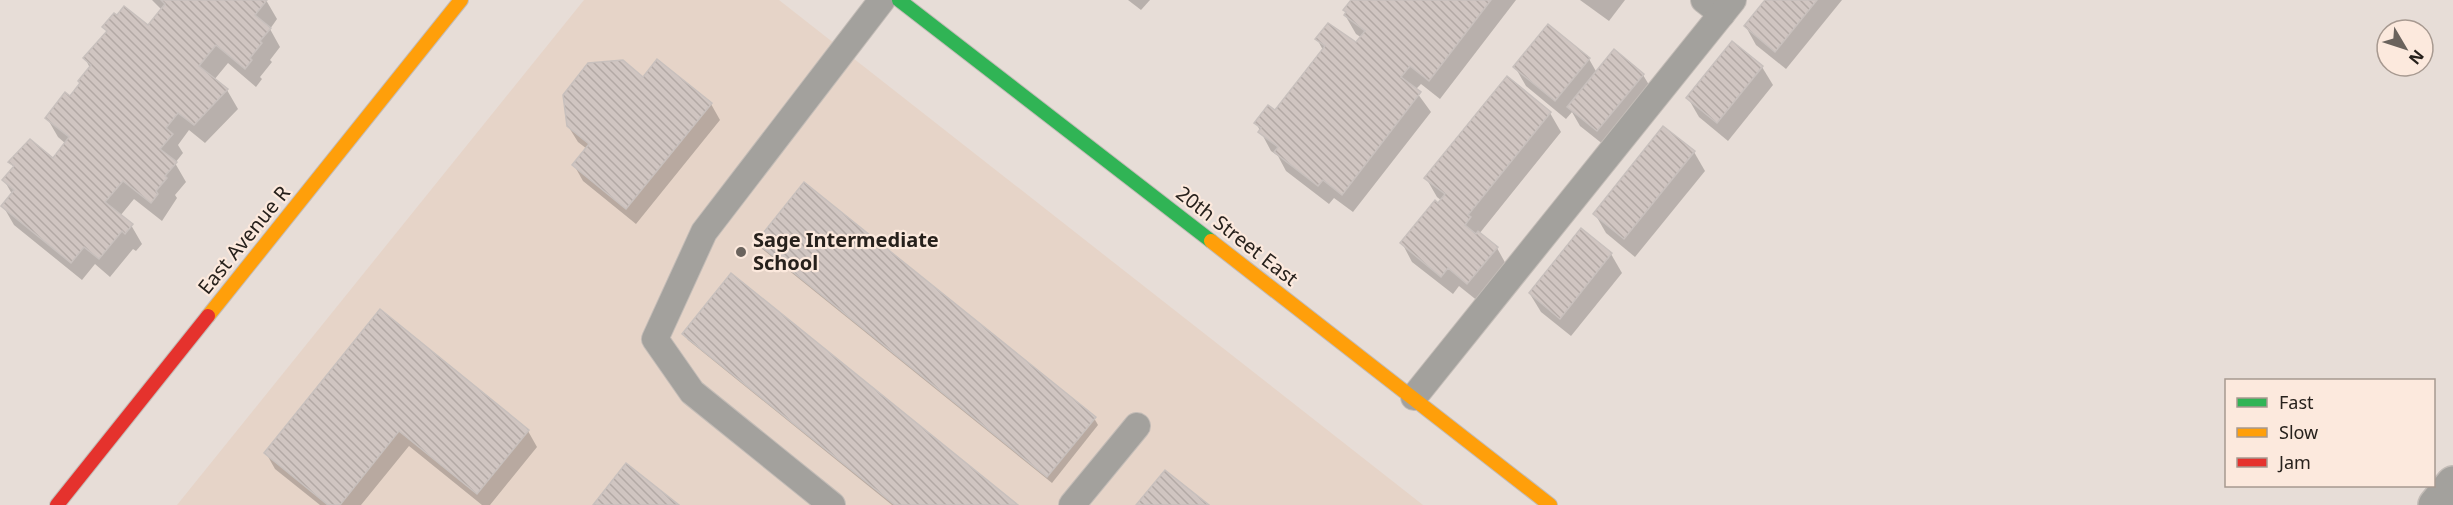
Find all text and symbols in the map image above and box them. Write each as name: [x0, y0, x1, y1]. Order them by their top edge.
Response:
north arrow: [2375, 18, 2435, 78]
text: N: [2404, 45, 2429, 69]
street label: East Avenue R: [192, 179, 296, 300]
street label: 20th Street East: [1171, 179, 1304, 292]
place label: Sage Intermediate School: [753, 226, 939, 276]
marker: Sage Intermediate School: [734, 245, 748, 259]
legend: [2225, 379, 2435, 487]
text: Fast: [2279, 390, 2314, 414]
text: Slow: [2279, 420, 2318, 444]
text: Jam: [2277, 450, 2311, 474]

